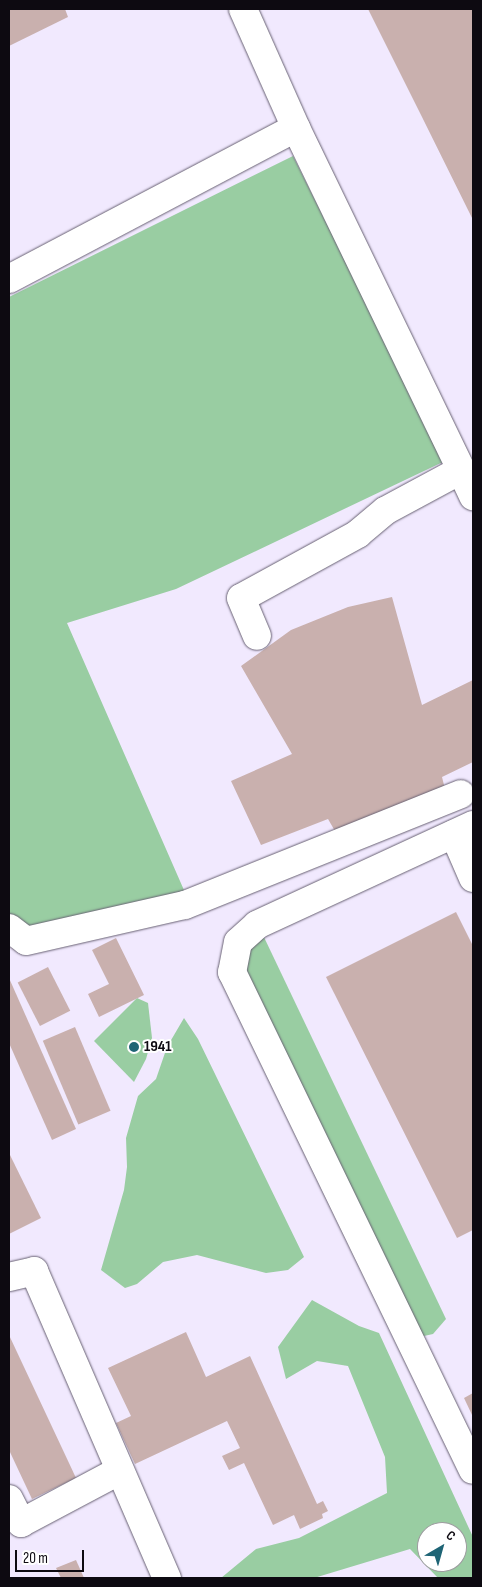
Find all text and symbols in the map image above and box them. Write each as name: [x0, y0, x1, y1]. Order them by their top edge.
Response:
place label: 1941: [144, 1037, 172, 1057]
marker: 1941: [128, 1041, 140, 1053]
north arrow: [417, 1522, 467, 1572]
text: С: [443, 1527, 459, 1544]
scale bar: [18, 1540, 86, 1572]
text: 20 m: [23, 1549, 48, 1568]

